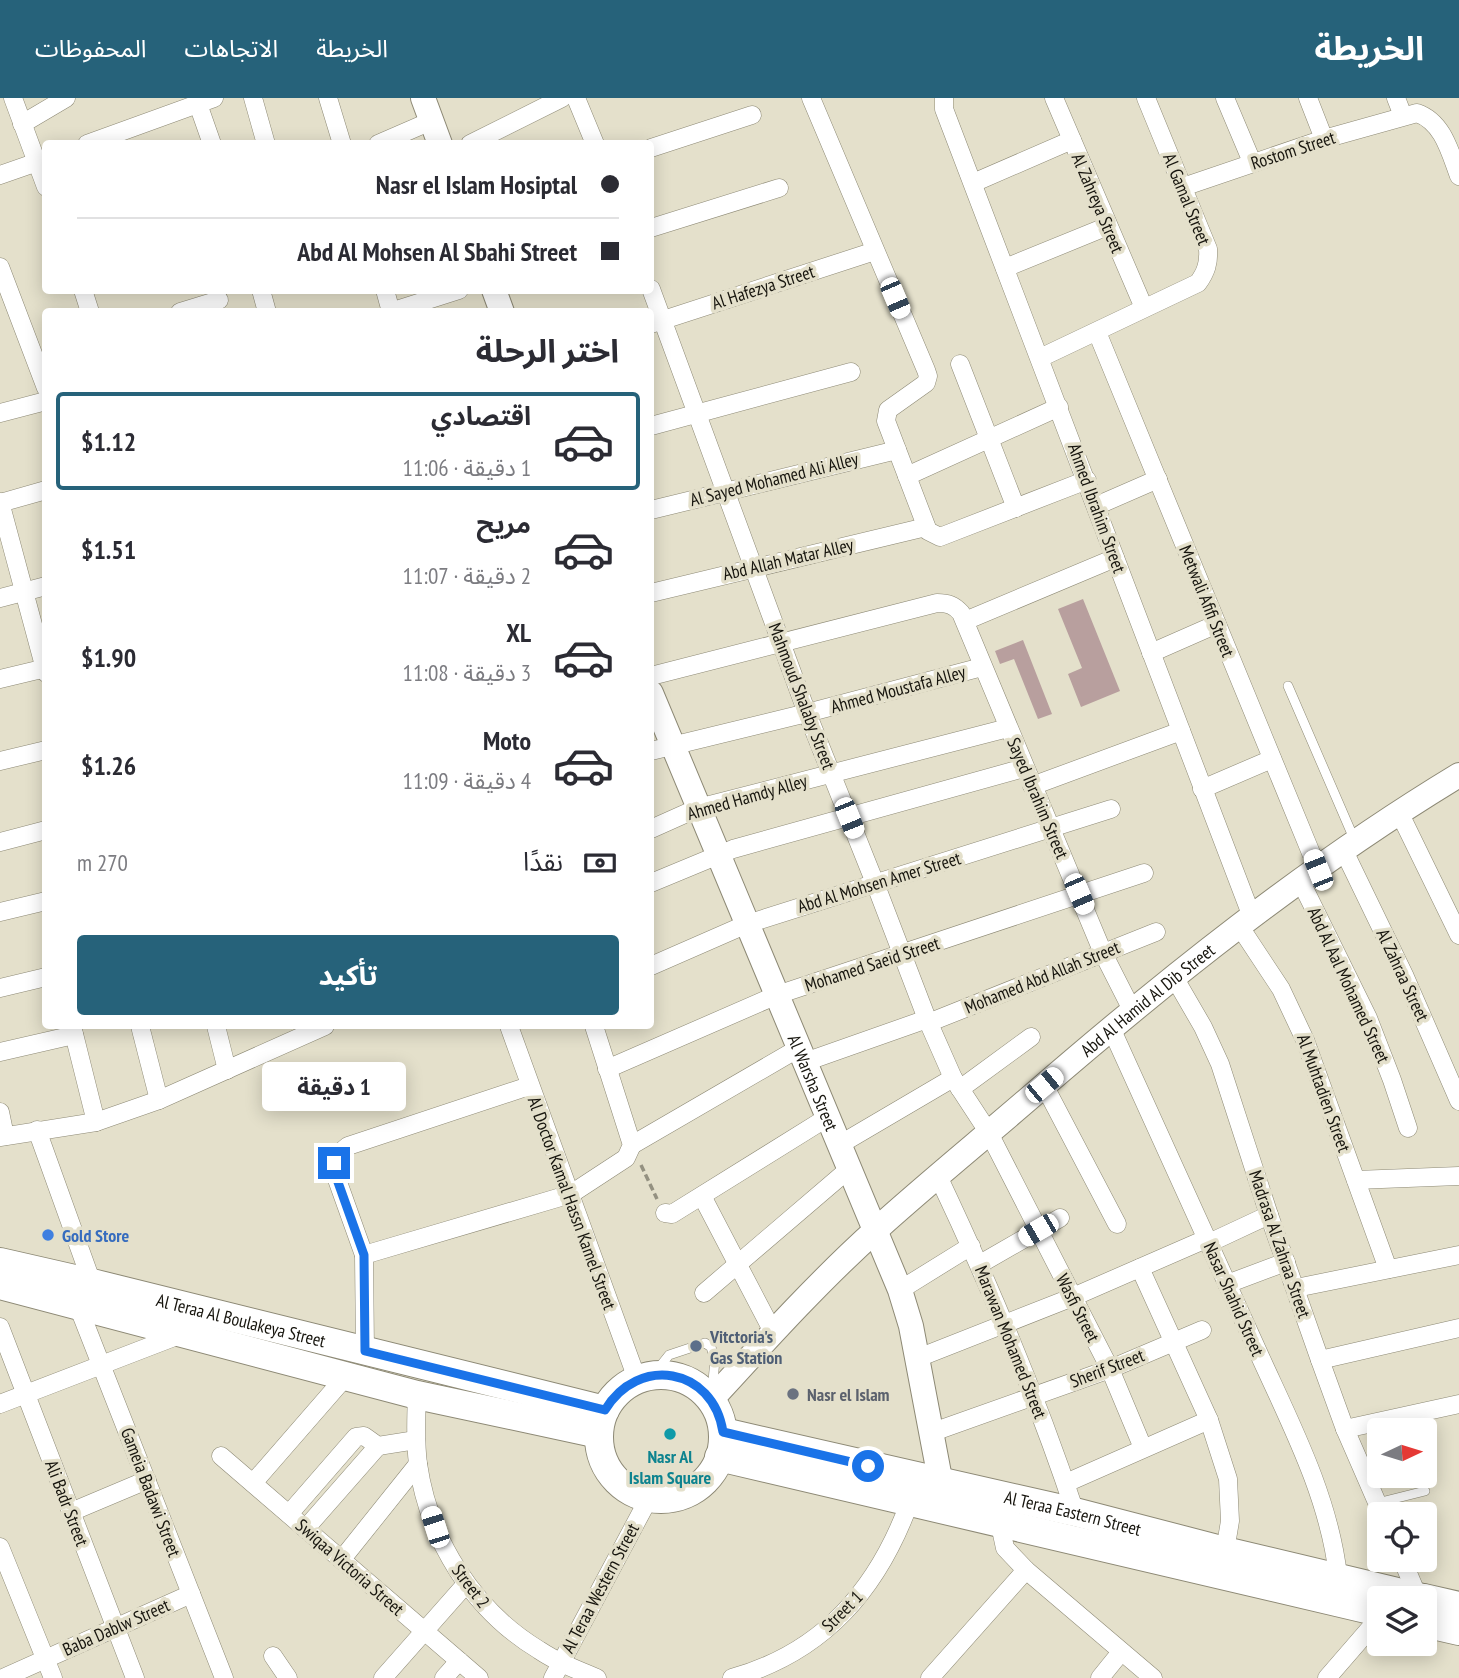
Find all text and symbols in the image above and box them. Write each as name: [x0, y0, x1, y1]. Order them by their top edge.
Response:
text: الخريطة: [1314, 26, 1424, 69]
text: المحفوظات: [35, 33, 146, 64]
text: الاتجاهات: [184, 33, 278, 64]
text: الخريطة: [316, 33, 388, 64]
street label: Rostom Street: [1248, 126, 1338, 174]
street label: Al Zahreya Street: [1067, 150, 1129, 256]
street label: Al Gamal Street: [1158, 150, 1216, 248]
text: Nasr el Islam Hosiptal: [376, 168, 577, 201]
text: Abd Al Mohsen Al Sbahi Street: [297, 235, 577, 268]
street label: Al Hafezya Street: [709, 260, 817, 314]
car: [878, 275, 913, 321]
text: اختر الرحلة: [476, 329, 619, 371]
text: اقتصادي: [431, 399, 531, 432]
icon: car: [552, 410, 615, 473]
text: $1.12: [81, 425, 136, 458]
street label: Ahmed Ibrahim Street: [1063, 440, 1131, 576]
street label: Al Sayed Mohamed Ali Alley: [687, 447, 861, 511]
text: 1 دقيقة · 11:06: [403, 453, 531, 482]
text: مريح: [476, 507, 531, 540]
icon: car: [552, 518, 615, 581]
text: $1.51: [81, 533, 136, 566]
street label: Abd Allah Matar Alley: [721, 533, 856, 585]
street label: Metwali Afifi Street: [1174, 542, 1240, 660]
text: 2 دقيقة · 11:07: [403, 561, 531, 590]
text: XL: [506, 616, 531, 649]
street label: Mahmoud Shalaby Street: [764, 620, 840, 772]
icon: car: [552, 626, 615, 689]
text: $1.90: [81, 641, 136, 674]
text: 3 دقيقة · 11:08: [403, 658, 531, 687]
street label: Ahmed Moustafa Alley: [828, 660, 968, 718]
text: Moto: [483, 724, 531, 757]
icon: car: [552, 734, 615, 797]
street label: Sayed Ibrahim Street: [1002, 734, 1074, 862]
text: $1.26: [81, 749, 136, 782]
text: 4 دقيقة · 11:09: [403, 766, 531, 795]
street label: Ahmed Hamdy Alley: [684, 769, 810, 825]
car: [832, 795, 867, 841]
icon: cash: [581, 844, 619, 882]
text: نقدًا: [523, 845, 563, 878]
street label: Abd Al Mohsen Amer Street: [795, 846, 963, 918]
car: [1301, 847, 1336, 893]
text: 270 m: [77, 848, 128, 877]
car: [1062, 871, 1097, 917]
street label: Abd Al Aal Mohamed Street: [1303, 903, 1395, 1067]
street label: Al Zahraa Street: [1372, 925, 1434, 1025]
street label: Mohamed Saeid Street: [802, 931, 942, 997]
button: تأكيد: [77, 935, 619, 1015]
street label: Mohamed Abd Allah Street: [961, 935, 1123, 1019]
street label: Abd Al Hamid Al Dib Street: [1075, 938, 1219, 1061]
street label: Al Warsha Street: [783, 1031, 844, 1134]
street label: Al Muhtadien Street: [1292, 1031, 1356, 1155]
callout: 1 دقيقة: [262, 1062, 406, 1110]
car: [1022, 1063, 1067, 1107]
text: 1 دقيقة: [297, 1072, 371, 1101]
street label: Al Doctor Kamal Hassn Kamel Street: [523, 1093, 621, 1313]
route end: [318, 1147, 350, 1179]
street label: Madrasa Al Zahraa Street: [1244, 1167, 1316, 1321]
car: [1015, 1210, 1062, 1250]
place label: Gold Store: [62, 1224, 130, 1247]
marker: Gold Store: [40, 1227, 56, 1243]
street label: Nasar Shahid Street: [1199, 1238, 1269, 1360]
street label: Marawan Mohamed Street: [970, 1262, 1052, 1422]
street label: Wasfi Street: [1051, 1270, 1105, 1346]
street label: Al Teraa Al Boulakeya Street: [154, 1288, 328, 1352]
place label: Vitctoria's Gas Station: [709, 1325, 782, 1369]
marker: Vitctoria's Gas Station: [688, 1338, 704, 1354]
street label: Sherif Street: [1067, 1343, 1147, 1393]
place label: Nasr el Islam: [807, 1383, 890, 1406]
marker: Nasr el Islam: [785, 1386, 801, 1402]
north arrow: [1367, 1418, 1437, 1488]
map controls: [1367, 1418, 1437, 1656]
street label: Gameia Badawi Street: [116, 1424, 186, 1560]
marker: Nasr Al Islam Square: [662, 1426, 678, 1442]
place label: Nasr Al Islam Square: [629, 1445, 711, 1489]
route start: [852, 1450, 884, 1482]
street label: Ali Badr Street: [40, 1457, 94, 1549]
street label: Al Teraa Eastern Street: [1002, 1485, 1144, 1540]
button: locate: [1367, 1502, 1437, 1572]
car: [419, 1504, 452, 1550]
street label: Swiqaa Victoria Street: [291, 1514, 409, 1620]
street label: Al Teraa Western Street: [556, 1519, 644, 1657]
street label: Street 2: [447, 1559, 495, 1613]
street label: Street 1: [816, 1585, 868, 1637]
button: layers: [1367, 1586, 1437, 1656]
street label: Baba Dablw Street: [59, 1593, 173, 1661]

